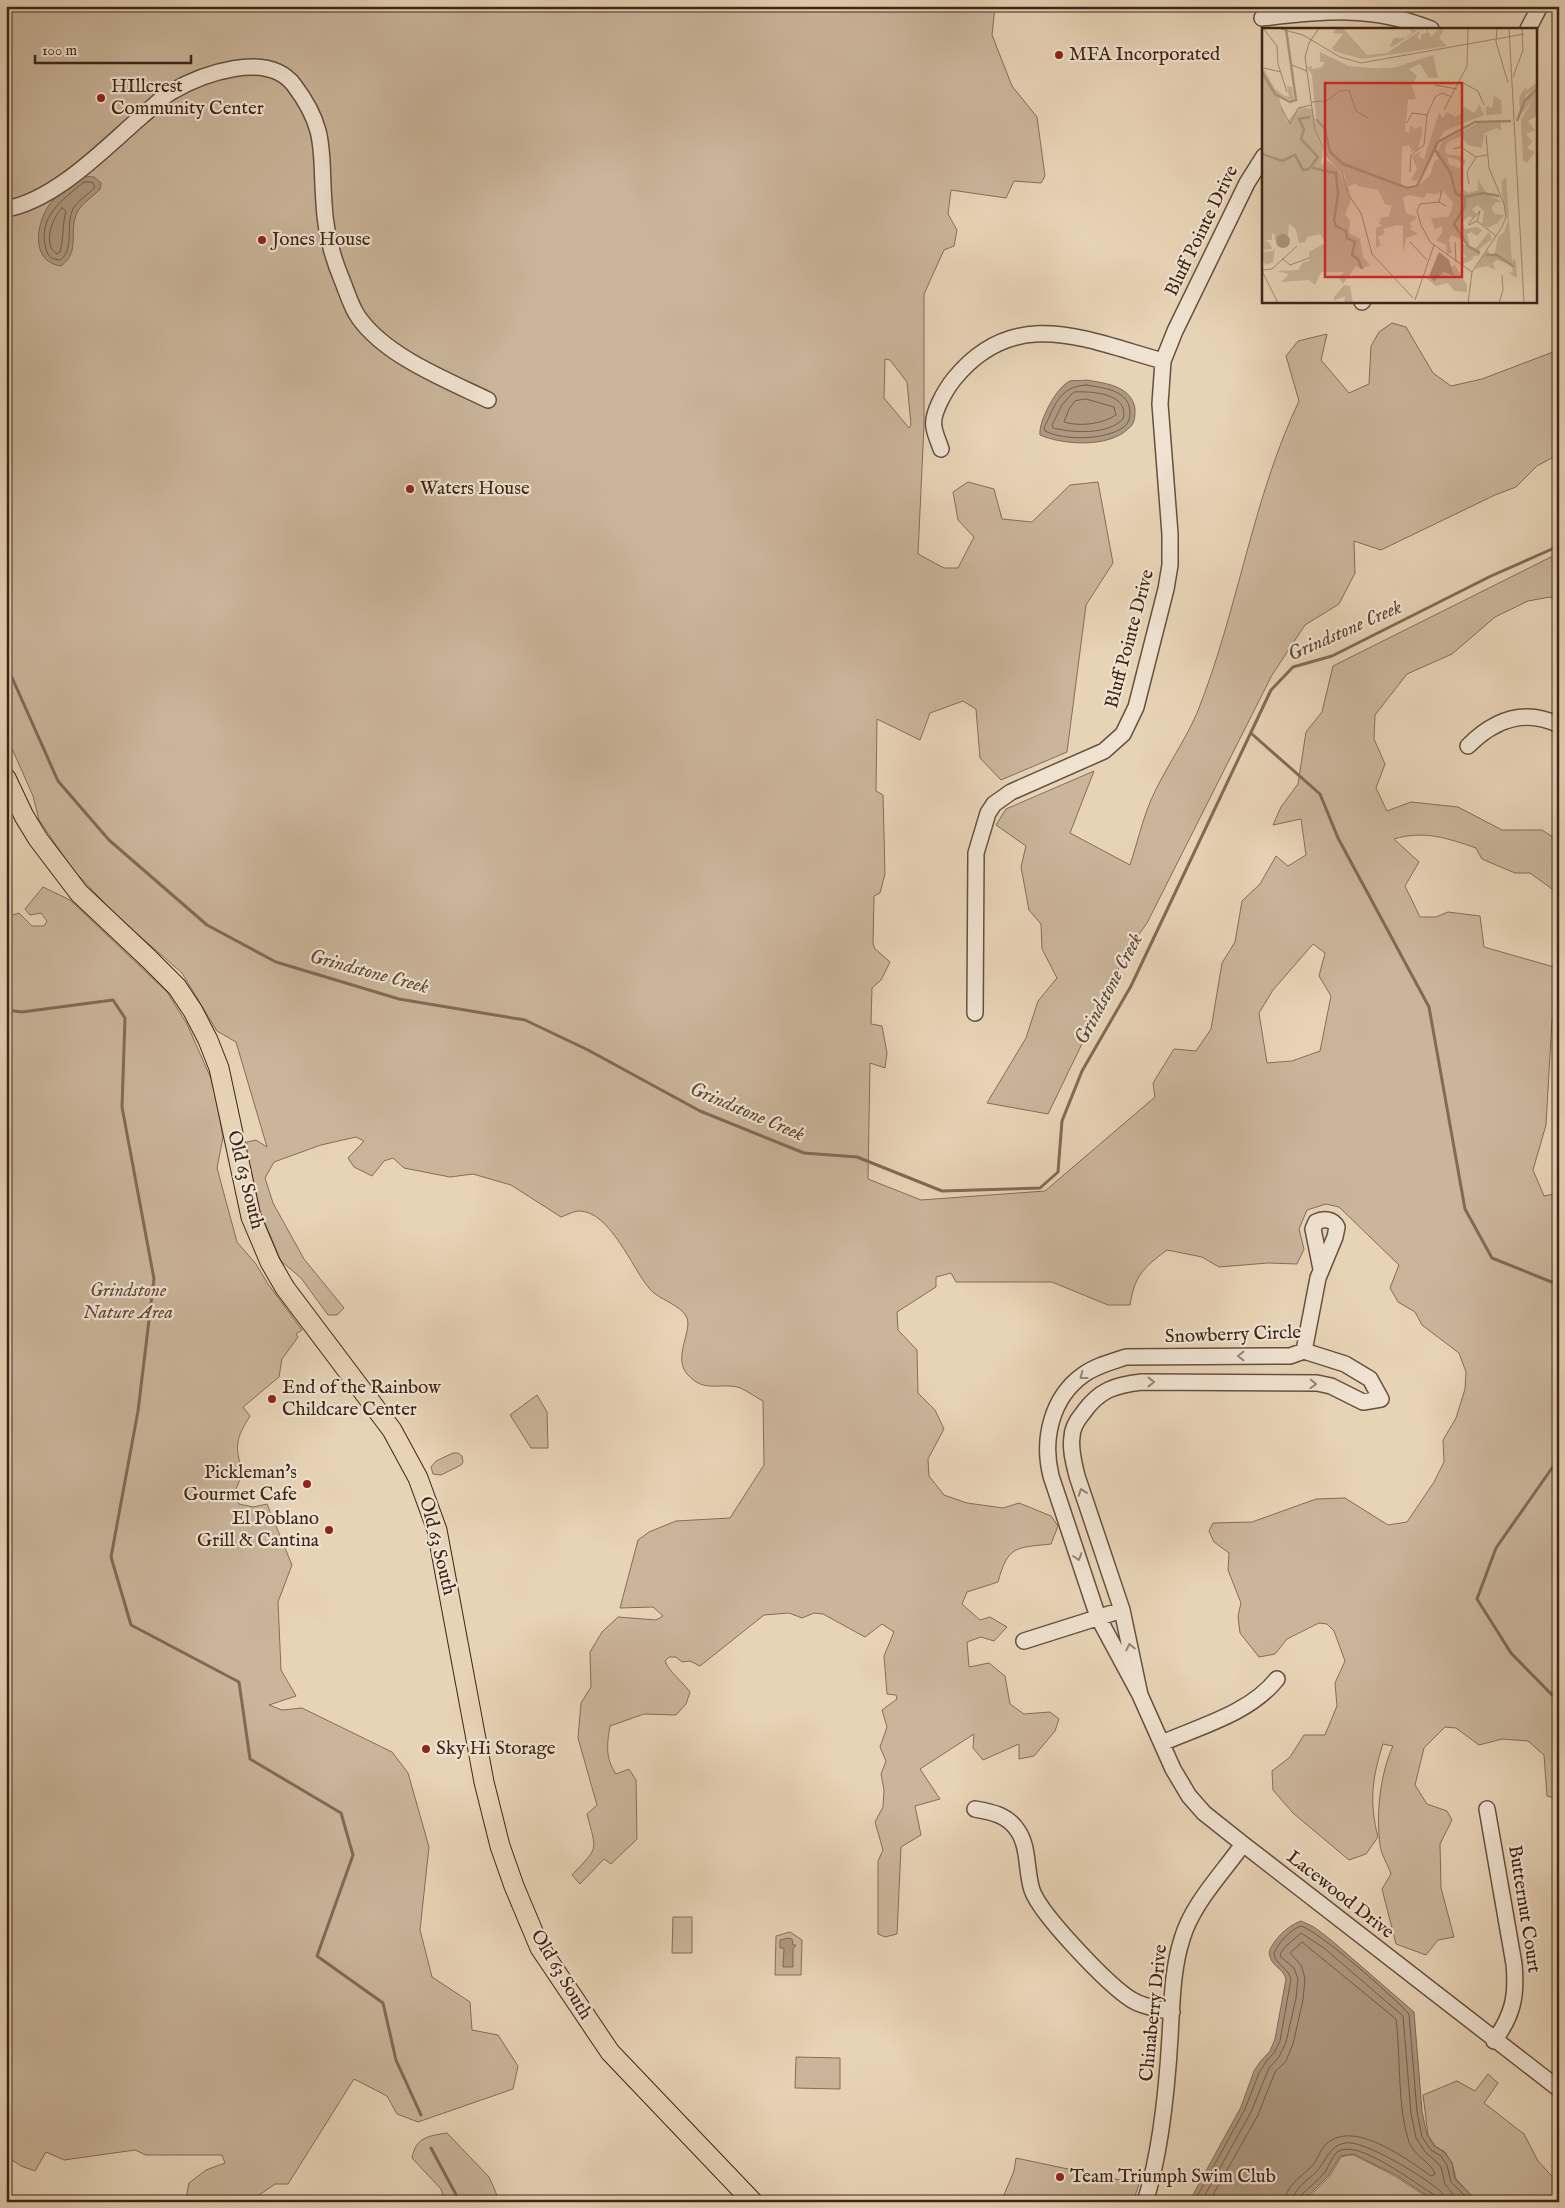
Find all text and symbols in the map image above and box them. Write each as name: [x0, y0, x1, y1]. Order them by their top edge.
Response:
inset map: [1262, 28, 1538, 302]
scale bar: [35, 32, 191, 64]
text: 100 m: [42, 41, 78, 60]
place label: MFA Incorporated: [1069, 43, 1221, 67]
marker: MFA Incorporated: [1053, 49, 1065, 61]
place label: HIllcrest Community Center: [111, 75, 264, 121]
marker: HIllcrest Community Center: [95, 92, 107, 104]
street label: Bluff Pointe Drive: [1160, 161, 1244, 300]
place label: Jones House: [270, 228, 371, 252]
marker: Jones House: [256, 234, 268, 246]
place label: Waters House: [420, 477, 530, 501]
marker: Waters House: [404, 483, 416, 495]
street label: Bluff Pointe Drive: [1100, 567, 1160, 711]
water label: Grindstone Creek: [1284, 595, 1406, 667]
water label: Grindstone Creek: [1069, 929, 1149, 1049]
water label: Grindstone Creek: [307, 944, 431, 1000]
water label: Grindstone Creek: [686, 1077, 808, 1147]
street label: Old 63 South: [221, 1128, 269, 1232]
park label: Grindstone Nature Area: [83, 1279, 173, 1325]
street label: Snowberry Circle: [1164, 1321, 1302, 1349]
one-way arrow: [1237, 1351, 1244, 1361]
one-way arrow: [1079, 1370, 1089, 1379]
place label: End of the Rainbow Childcare Center: [282, 1376, 441, 1422]
one-way arrow: [1147, 1377, 1155, 1387]
one-way arrow: [1309, 1378, 1317, 1389]
marker: End of the Rainbow Childcare Center: [266, 1393, 278, 1405]
place label: Pickleman's Gourmet Cafe: [184, 1461, 297, 1507]
marker: Pickleman's Gourmet Cafe: [301, 1478, 313, 1490]
one-way arrow: [1078, 1489, 1088, 1497]
street label: Old 63 South: [413, 1494, 461, 1598]
place label: El Poblano Grill & Cantina: [197, 1507, 320, 1553]
marker: El Poblano Grill & Cantina: [323, 1524, 335, 1536]
one-way arrow: [1072, 1553, 1082, 1561]
one-way arrow: [1125, 1643, 1135, 1652]
place label: Sky Hi Storage: [436, 1737, 556, 1761]
marker: Sky Hi Storage: [420, 1743, 432, 1755]
street label: Butternut Court: [1502, 1844, 1546, 1975]
street label: Lacewood Drive: [1281, 1846, 1399, 1945]
street label: Old 63 South: [525, 1926, 597, 2024]
street label: Chinaberry Drive: [1135, 1943, 1173, 2083]
place label: Team Triumph Swim Club: [1070, 2165, 1276, 2189]
marker: Team Triumph Swim Club: [1054, 2171, 1066, 2183]

